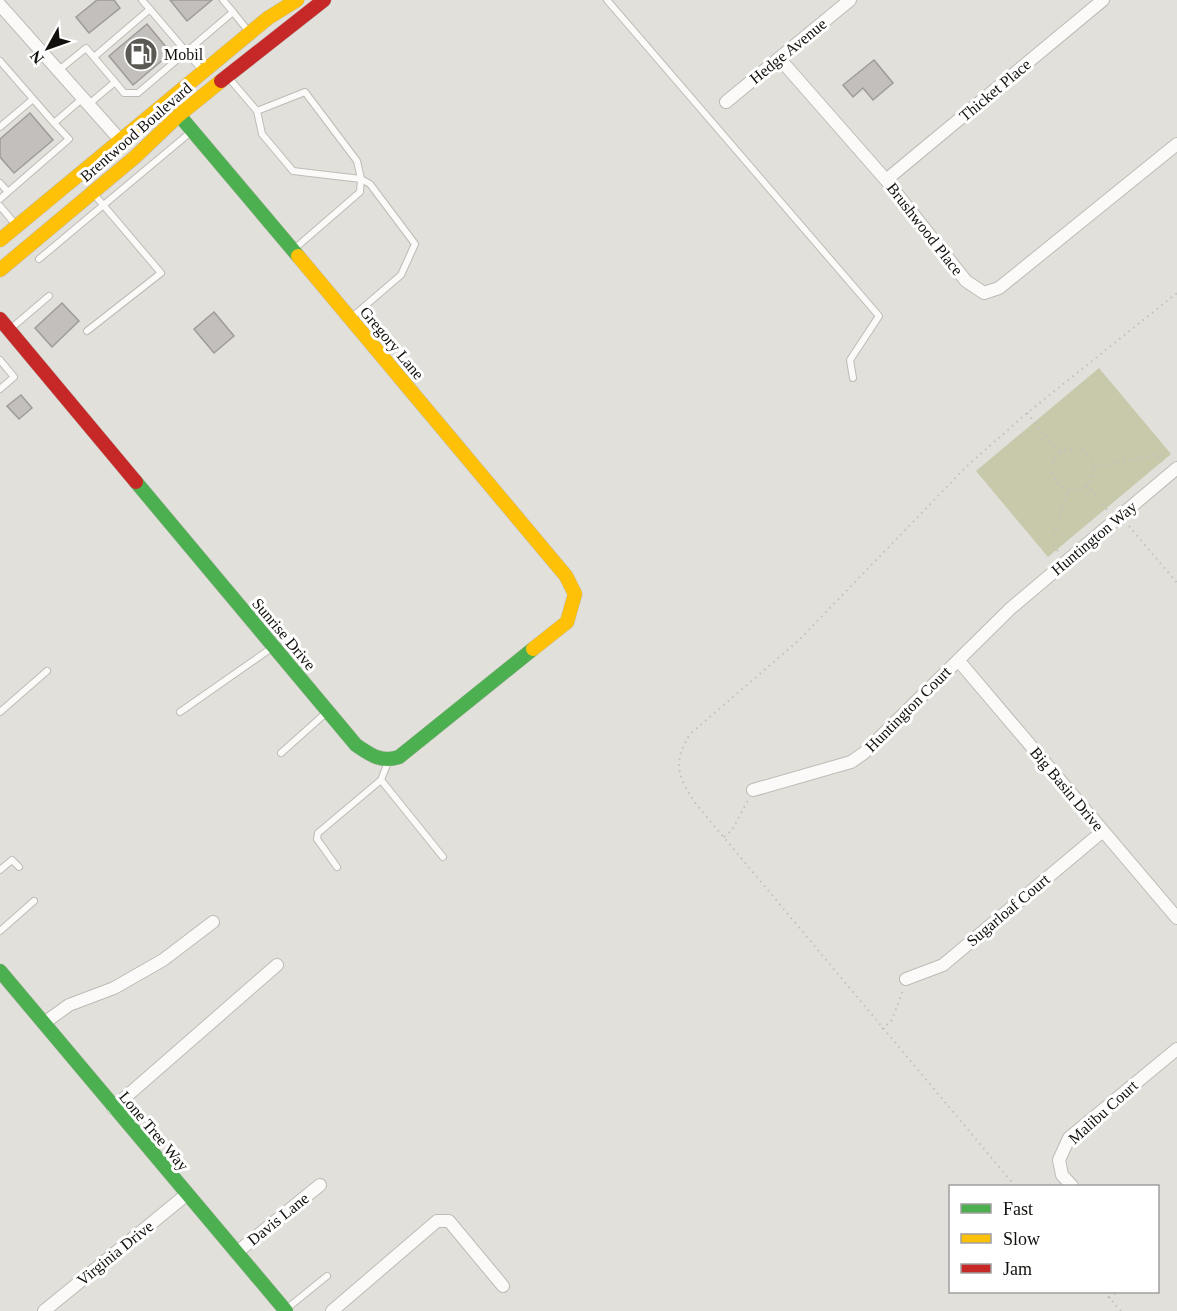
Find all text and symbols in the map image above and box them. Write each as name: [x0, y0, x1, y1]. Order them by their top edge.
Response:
street label: Hedge Avenue: [746, 15, 830, 88]
north arrow: [18, 18, 78, 78]
fuel station icon: Mobil: [123, 36, 159, 72]
place label: Mobil: [164, 46, 204, 63]
text: N: [26, 47, 47, 67]
street label: Thicket Place: [956, 55, 1034, 125]
street label: Brentwood Boulevard: [77, 79, 195, 185]
street label: Brushwood Place: [884, 179, 966, 279]
street label: Gregory Lane: [356, 303, 427, 383]
street label: Huntington Way: [1048, 498, 1141, 579]
street label: Sunrise Drive: [249, 595, 319, 673]
street label: Huntington Court: [862, 663, 955, 756]
street label: Big Basin Drive: [1026, 744, 1107, 835]
street label: Sugarloaf Court: [963, 870, 1054, 950]
street label: Malibu Court: [1065, 1076, 1141, 1147]
street label: Lone Tree Way: [115, 1088, 192, 1175]
legend: [949, 1185, 1159, 1293]
street label: Davis Lane: [244, 1189, 312, 1249]
text: Fast: [1003, 1199, 1033, 1219]
street label: Virginia Drive: [74, 1217, 157, 1289]
text: Slow: [1003, 1229, 1040, 1249]
text: Jam: [1003, 1259, 1032, 1279]

